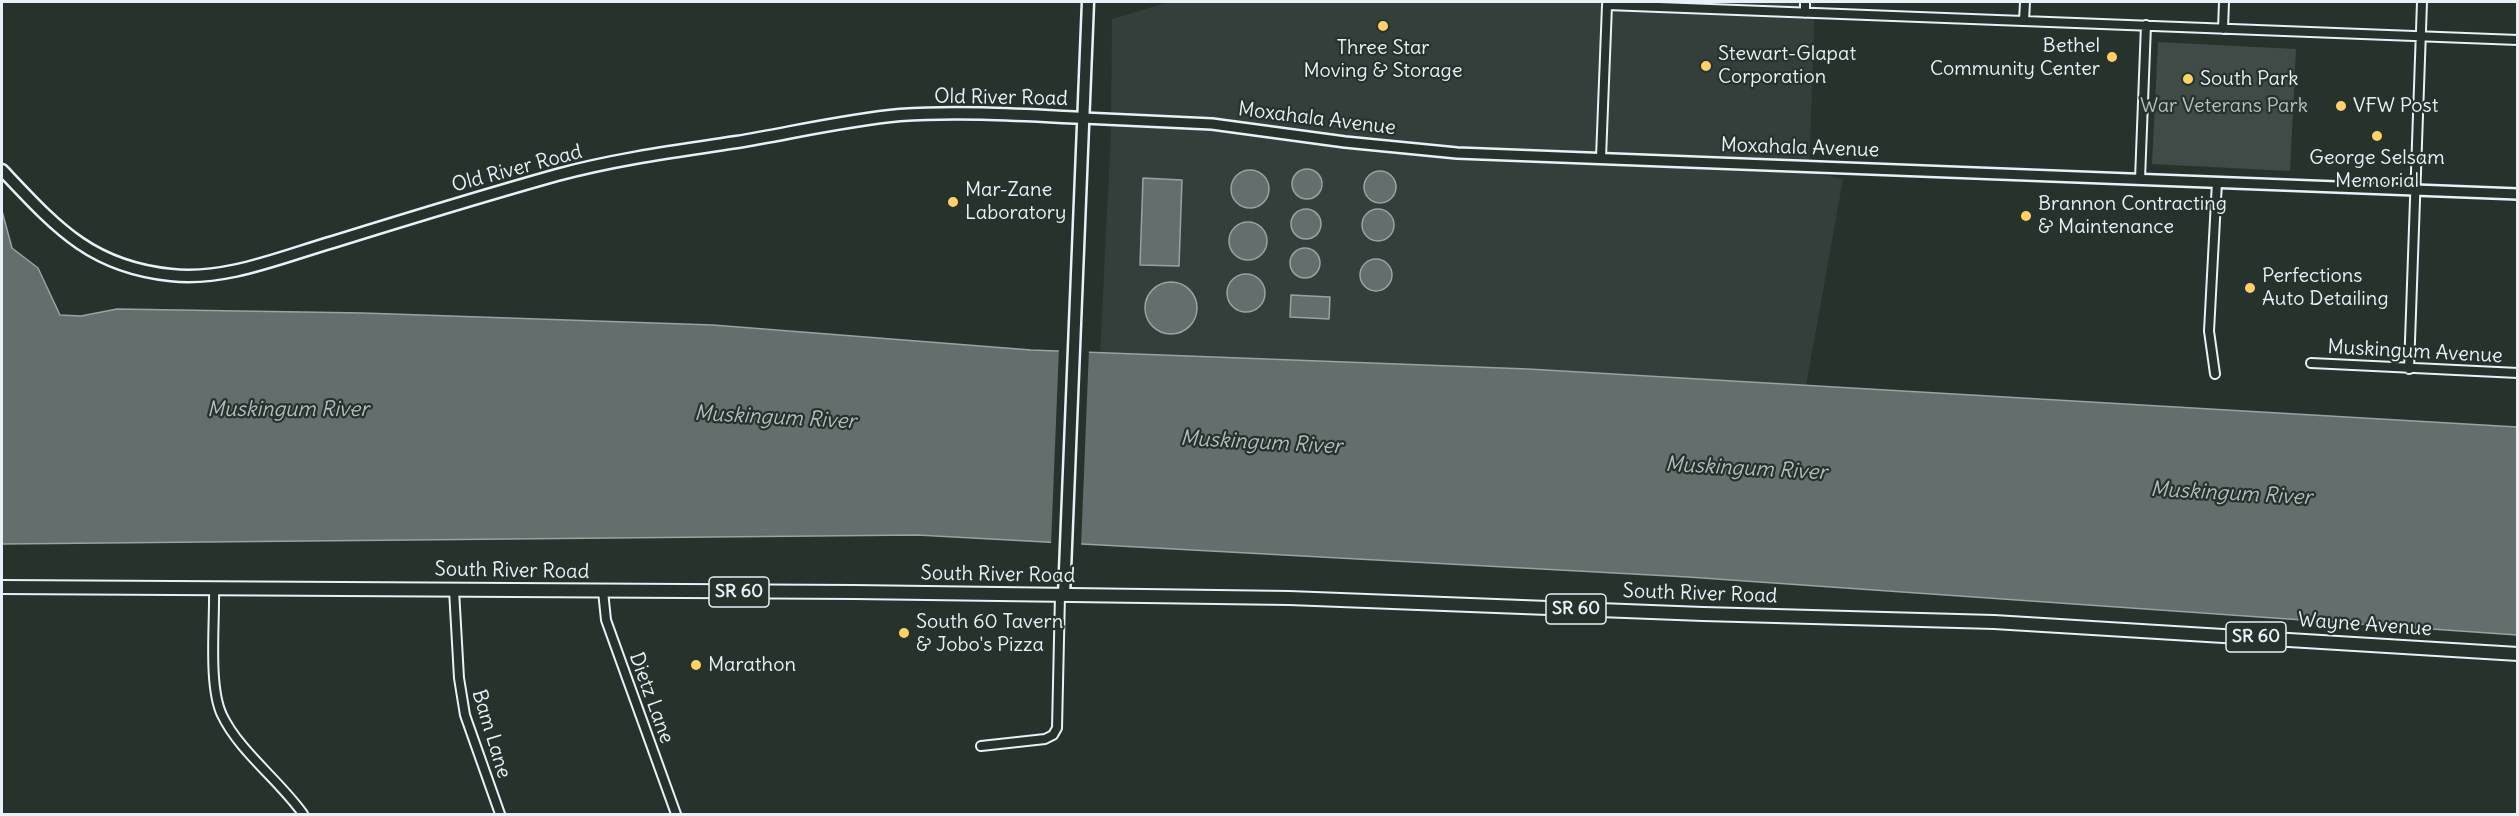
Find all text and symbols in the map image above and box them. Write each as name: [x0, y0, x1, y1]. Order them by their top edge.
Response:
marker: Three Star Moving & Storage: [1376, 19, 1390, 33]
place label: Bethel Community Center: [1930, 34, 2100, 81]
place label: Three Star Moving & Storage: [1303, 36, 1463, 83]
place label: Stewart-Glapat Corporation: [1718, 42, 1856, 89]
marker: Bethel Community Center: [2105, 50, 2119, 64]
marker: Stewart-Glapat Corporation: [1699, 59, 1713, 73]
place label: South Park: [2200, 67, 2298, 91]
marker: South Park: [2181, 72, 2195, 86]
street label: Old River Road: [934, 85, 1068, 111]
park label: War Veterans Park: [2140, 94, 2308, 118]
place label: VFW Post: [2353, 94, 2438, 118]
street label: Moxahala Avenue: [1237, 97, 1397, 141]
marker: VFW Post: [2334, 99, 2348, 113]
marker: George Selsam Memorial: [2370, 129, 2384, 143]
street label: Moxahala Avenue: [1720, 133, 1880, 163]
street label: Old River Road: [449, 140, 585, 198]
place label: George Selsam Memorial: [2309, 146, 2445, 193]
place label: Mar-Zane Laboratory: [965, 178, 1066, 225]
place label: Brannon Contracting & Maintenance: [2038, 192, 2227, 239]
marker: Mar-Zane Laboratory: [946, 195, 960, 209]
marker: Brannon Contracting & Maintenance: [2019, 209, 2033, 223]
place label: Perfections Auto Detailing: [2262, 264, 2389, 311]
marker: Perfections Auto Detailing: [2243, 281, 2257, 295]
street label: Muskingum Avenue: [2327, 335, 2503, 369]
water label: Muskingum River: [207, 397, 369, 423]
water label: Muskingum River: [694, 401, 856, 435]
water label: Muskingum River: [1180, 426, 1342, 460]
water label: Muskingum River: [1665, 452, 1827, 486]
water label: Muskingum River: [2150, 477, 2312, 511]
street label: South River Road: [435, 558, 589, 584]
street label: South River Road: [921, 562, 1075, 588]
road number: SR 60: [709, 577, 769, 607]
street label: South River Road: [1622, 579, 1778, 609]
road number: SR 60: [1546, 594, 1606, 624]
street label: Wayne Avenue: [2297, 608, 2433, 642]
place label: South 60 Tavern & Jobo's Pizza: [916, 610, 1063, 657]
road number: SR 60: [2226, 622, 2286, 652]
marker: South 60 Tavern & Jobo's Pizza: [897, 626, 911, 640]
street label: Dietz Lane: [623, 649, 679, 747]
place label: Marathon: [708, 653, 796, 677]
marker: Marathon: [689, 658, 703, 672]
street label: Bam Lane: [466, 687, 516, 781]

